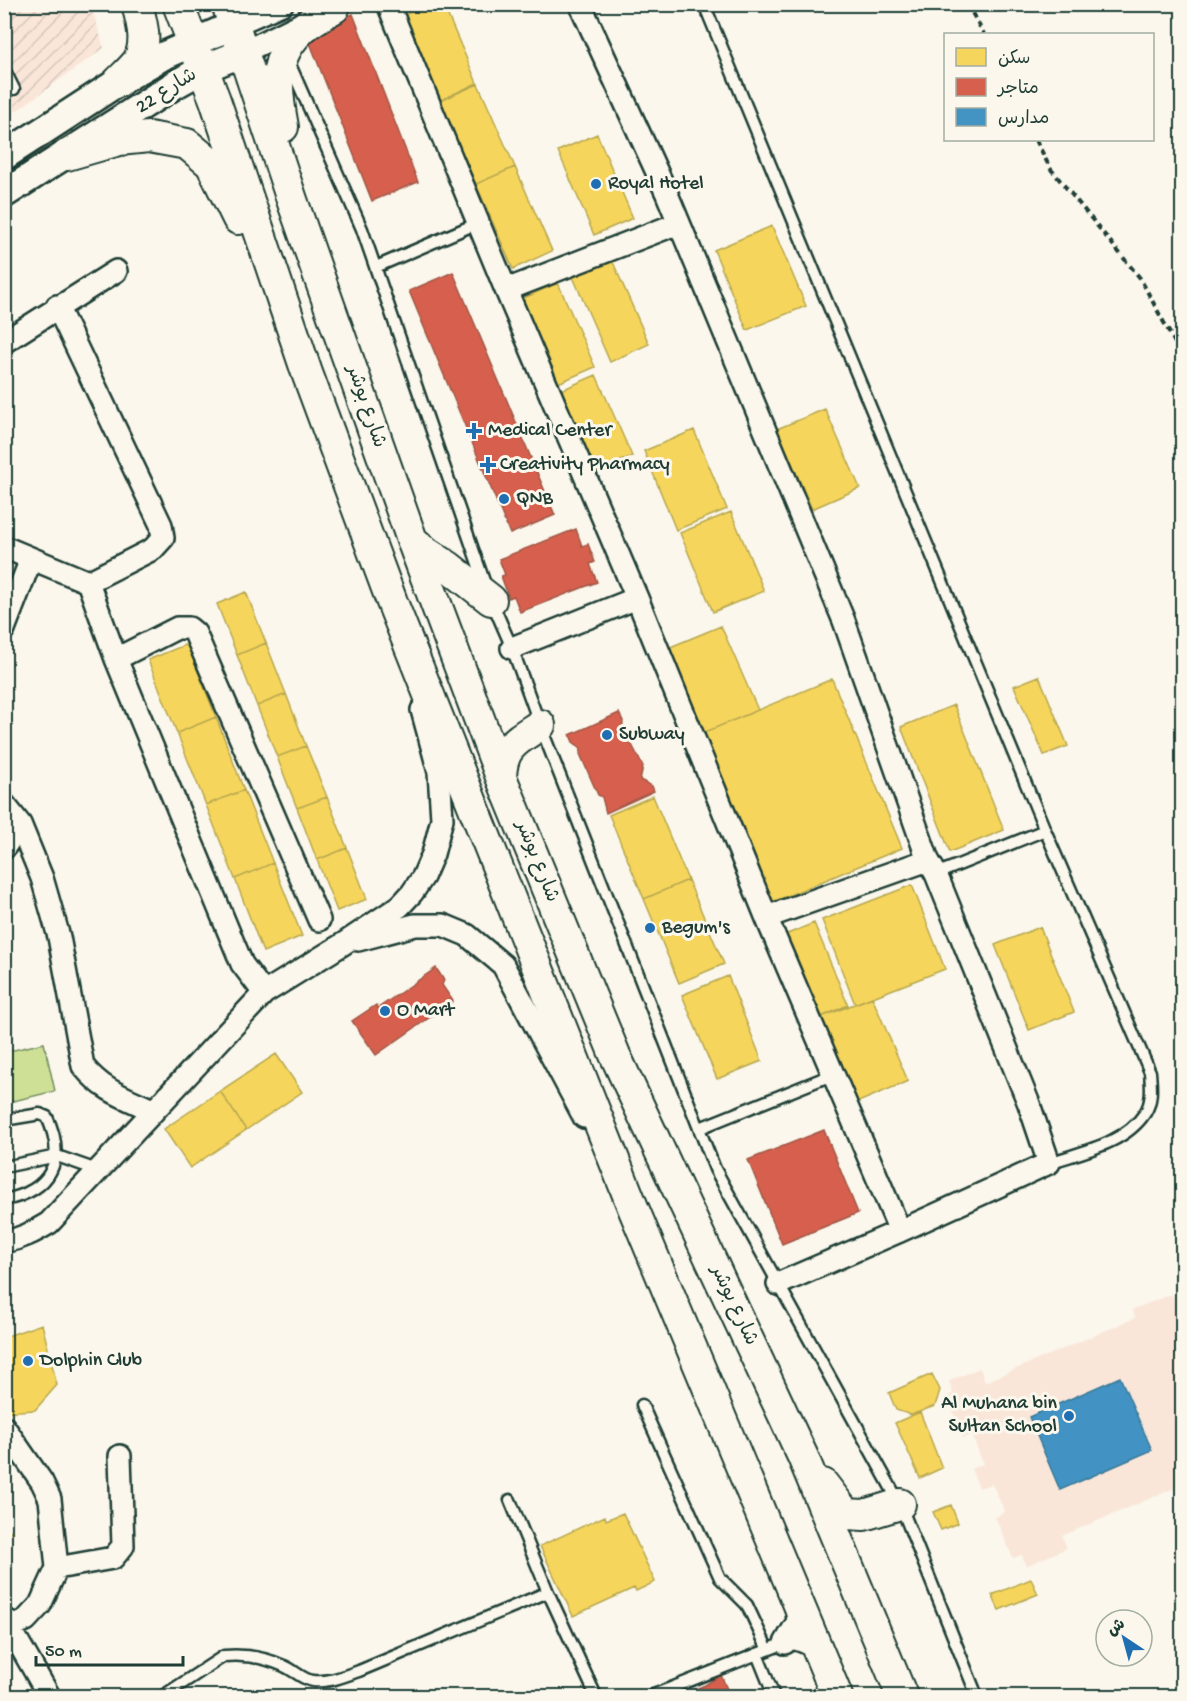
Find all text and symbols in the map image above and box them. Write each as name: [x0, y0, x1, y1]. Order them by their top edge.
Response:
legend: [944, 33, 1154, 141]
text: سكن: [998, 49, 1030, 70]
street label: شارع 22: [132, 63, 202, 120]
text: متاجر: [996, 79, 1039, 100]
text: مدارس: [998, 109, 1049, 130]
place label: Royal Hotel: [608, 173, 704, 196]
marker: Royal Hotel: [589, 177, 603, 191]
street label: شارع بوشر: [340, 360, 391, 451]
place label: Medical Center: [488, 420, 613, 443]
marker: Medical Center: [465, 422, 483, 440]
place label: Creativity Pharmacy: [500, 454, 670, 477]
marker: Creativity Pharmacy: [481, 458, 495, 472]
place label: QNB: [516, 488, 553, 511]
marker: QNB: [497, 492, 511, 506]
place label: Subway: [619, 724, 685, 747]
marker: Subway: [600, 728, 614, 742]
street label: شارع بوشر: [509, 816, 564, 906]
place label: Begum's: [661, 917, 731, 940]
marker: Begum's: [643, 921, 657, 935]
place label: O Mart: [397, 1000, 456, 1023]
marker: O Mart: [378, 1004, 392, 1018]
street label: شارع بوشر: [704, 1260, 762, 1350]
place label: Dolphin Club: [38, 1350, 143, 1373]
marker: Dolphin Club: [21, 1354, 35, 1368]
place label: Al Muhana bin Sultan School: [941, 1393, 1057, 1439]
marker: Al Muhana bin Sultan School: [1062, 1409, 1076, 1423]
north arrow: [1094, 1608, 1154, 1668]
text: ش: [1105, 1616, 1130, 1642]
scale bar: [36, 1629, 183, 1667]
text: 50 m: [45, 1642, 82, 1663]

